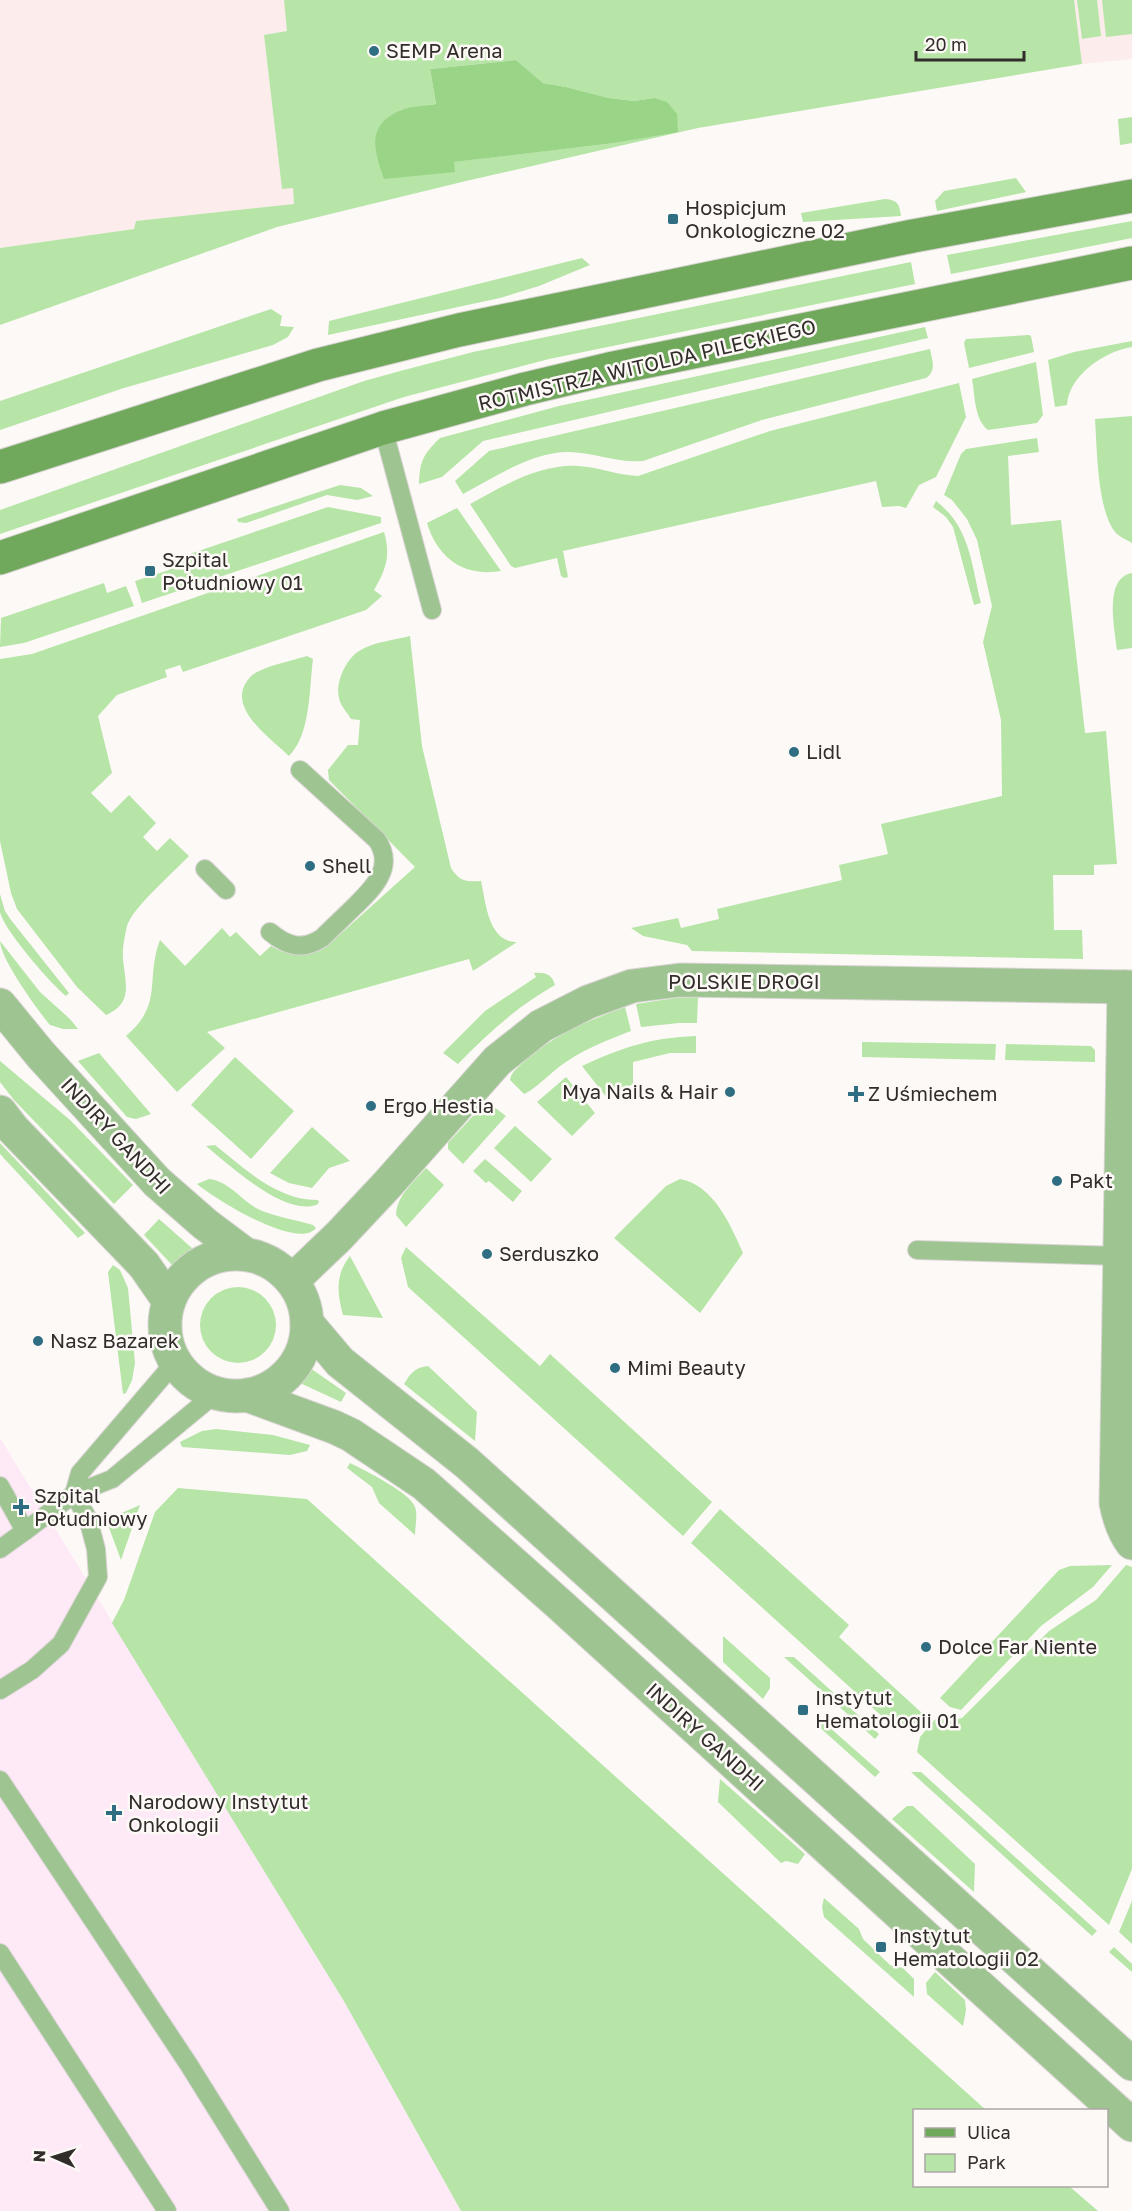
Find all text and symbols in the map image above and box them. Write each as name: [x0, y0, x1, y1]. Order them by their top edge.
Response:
scale bar: [916, 24, 1024, 62]
text: 20 m: [925, 33, 967, 55]
place label: SEMP Arena: [386, 38, 503, 62]
marker: SEMP Arena: [367, 44, 381, 58]
place label: Hospicjum Onkologiczne 02: [685, 195, 845, 242]
marker: Hospicjum Onkologiczne 02: [666, 212, 680, 226]
street label: ROTMISTRZA WITOLDA PILECKIEGO: [475, 313, 818, 415]
place label: Szpital Południowy 01: [162, 547, 303, 594]
marker: Szpital Południowy 01: [143, 564, 157, 578]
place label: Lidl: [806, 739, 841, 763]
marker: Lidl: [787, 745, 801, 759]
place label: Shell: [322, 853, 372, 877]
marker: Shell: [303, 859, 317, 873]
street label: POLSKIE DROGI: [668, 969, 820, 993]
street label: INDIRY GANDHI: [57, 1072, 177, 1198]
place label: Mya Nails & Hair: [562, 1079, 718, 1103]
place label: Z Uśmiechem: [868, 1081, 997, 1105]
marker: Mya Nails & Hair: [723, 1085, 737, 1099]
marker: Z Uśmiechem: [849, 1087, 863, 1101]
place label: Ergo Hestia: [383, 1093, 494, 1117]
marker: Ergo Hestia: [364, 1099, 378, 1113]
place label: Pakt: [1069, 1168, 1113, 1192]
marker: Pakt: [1050, 1174, 1064, 1188]
place label: Serduszko: [499, 1241, 599, 1265]
marker: Serduszko: [480, 1247, 494, 1261]
place label: Nasz Bazarek: [50, 1328, 179, 1352]
marker: Nasz Bazarek: [31, 1334, 45, 1348]
place label: Mimi Beauty: [627, 1355, 746, 1379]
marker: Mimi Beauty: [608, 1361, 622, 1375]
place label: Szpital Południowy: [34, 1483, 148, 1530]
marker: Szpital Południowy: [12, 1498, 30, 1516]
place label: Dolce Far Niente: [938, 1634, 1097, 1658]
marker: Dolce Far Niente: [919, 1640, 933, 1654]
street label: INDIRY GANDHI: [642, 1677, 770, 1795]
place label: Instytut Hematologii 01: [815, 1685, 959, 1732]
marker: Instytut Hematologii 01: [796, 1703, 810, 1717]
place label: Narodowy Instytut Onkologii: [128, 1789, 308, 1836]
marker: Narodowy Instytut Onkologii: [105, 1804, 123, 1822]
place label: Instytut Hematologii 02: [893, 1923, 1039, 1970]
marker: Instytut Hematologii 02: [874, 1940, 888, 1954]
legend: [913, 2109, 1108, 2187]
text: Ulica: [967, 2121, 1011, 2143]
north arrow: [24, 2127, 84, 2187]
text: N: [29, 2150, 49, 2163]
text: Park: [967, 2151, 1006, 2173]

